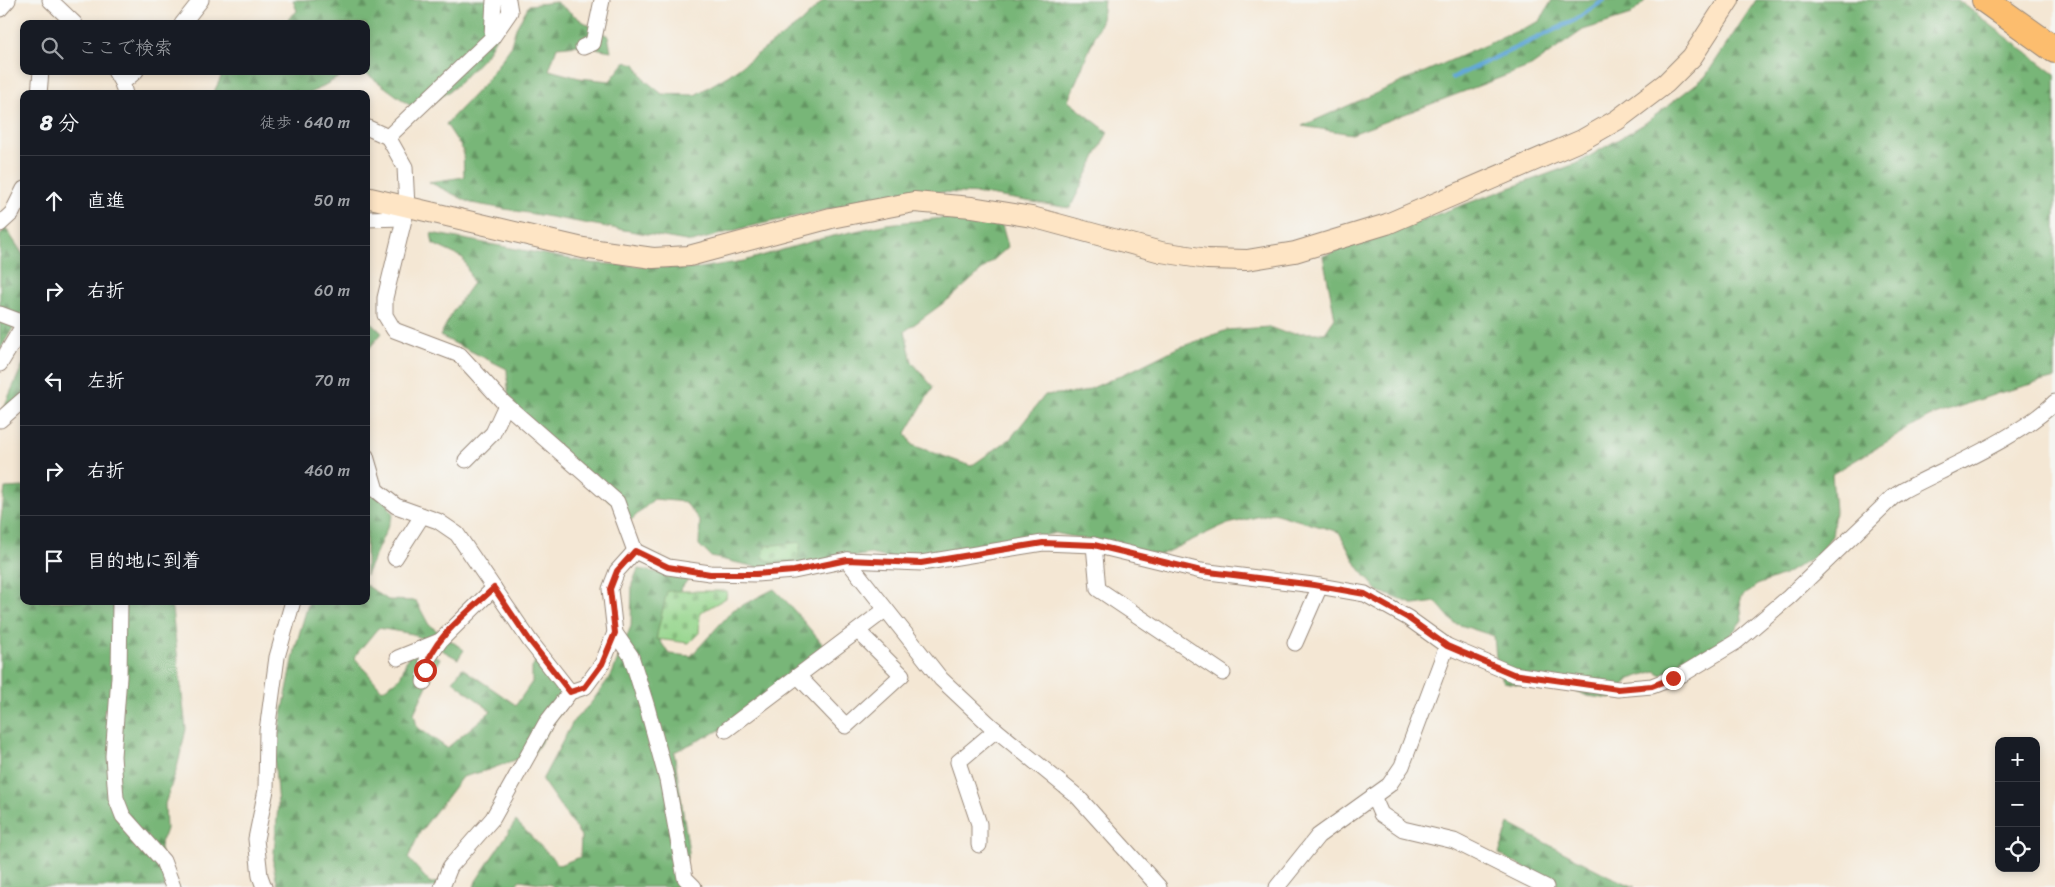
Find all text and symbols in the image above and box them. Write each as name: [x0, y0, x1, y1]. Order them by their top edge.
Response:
search box: [20, 20, 370, 75]
text: ここで検索: [78, 31, 173, 64]
icon: search: [38, 34, 66, 62]
text: 8 分: [40, 104, 79, 142]
text: 徒歩 · 640 m: [260, 108, 350, 137]
text: 直進: [87, 184, 125, 217]
text: 50 m: [314, 186, 350, 215]
icon: ahead: [40, 187, 68, 215]
text: 右折: [87, 274, 125, 307]
text: 60 m: [314, 276, 350, 305]
icon: right: [40, 277, 68, 305]
text: 左折: [87, 364, 125, 397]
text: 70 m: [314, 366, 350, 395]
icon: left: [40, 367, 68, 395]
text: 右折: [87, 454, 125, 487]
text: 460 m: [304, 456, 350, 485]
icon: right: [40, 457, 68, 485]
text: 目的地に到着: [87, 544, 201, 577]
icon: arrive: [40, 547, 68, 575]
route start: [414, 659, 437, 682]
route end: [1662, 667, 1685, 690]
map controls: [1995, 737, 2040, 872]
button: +: [1995, 737, 2040, 782]
button: −: [1995, 782, 2040, 827]
button: locate: [1995, 827, 2040, 872]

